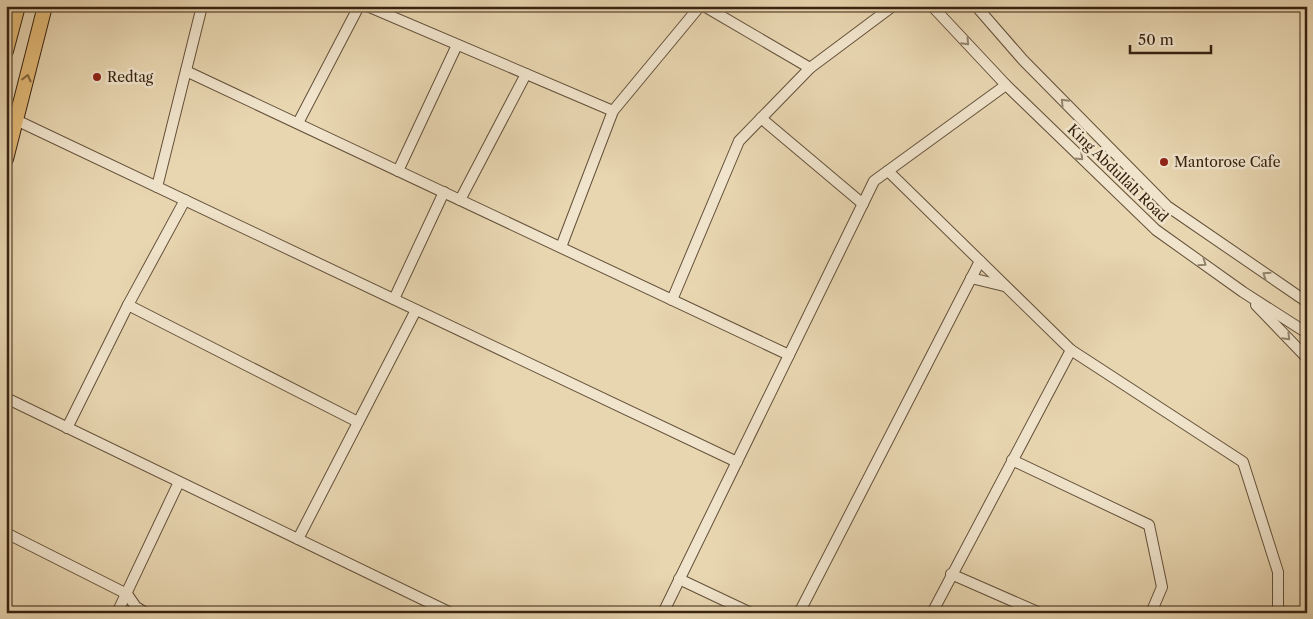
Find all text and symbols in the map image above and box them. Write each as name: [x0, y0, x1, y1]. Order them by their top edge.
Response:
scale bar: [1130, 22, 1212, 54]
text: 50 m: [1138, 30, 1174, 49]
one-way arrow: [960, 36, 969, 45]
place label: Redtag: [107, 68, 154, 86]
marker: Redtag: [91, 71, 103, 83]
one-way arrow: [21, 74, 32, 83]
one-way arrow: [1061, 98, 1070, 107]
street label: King Abdullah Road: [1064, 120, 1173, 226]
one-way arrow: [1075, 151, 1084, 160]
place label: Mantorose Cafe: [1174, 153, 1281, 171]
marker: Mantorose Cafe: [1158, 156, 1170, 168]
one-way arrow: [1197, 257, 1206, 266]
one-way arrow: [1262, 272, 1272, 281]
one-way arrow: [1281, 332, 1290, 341]

